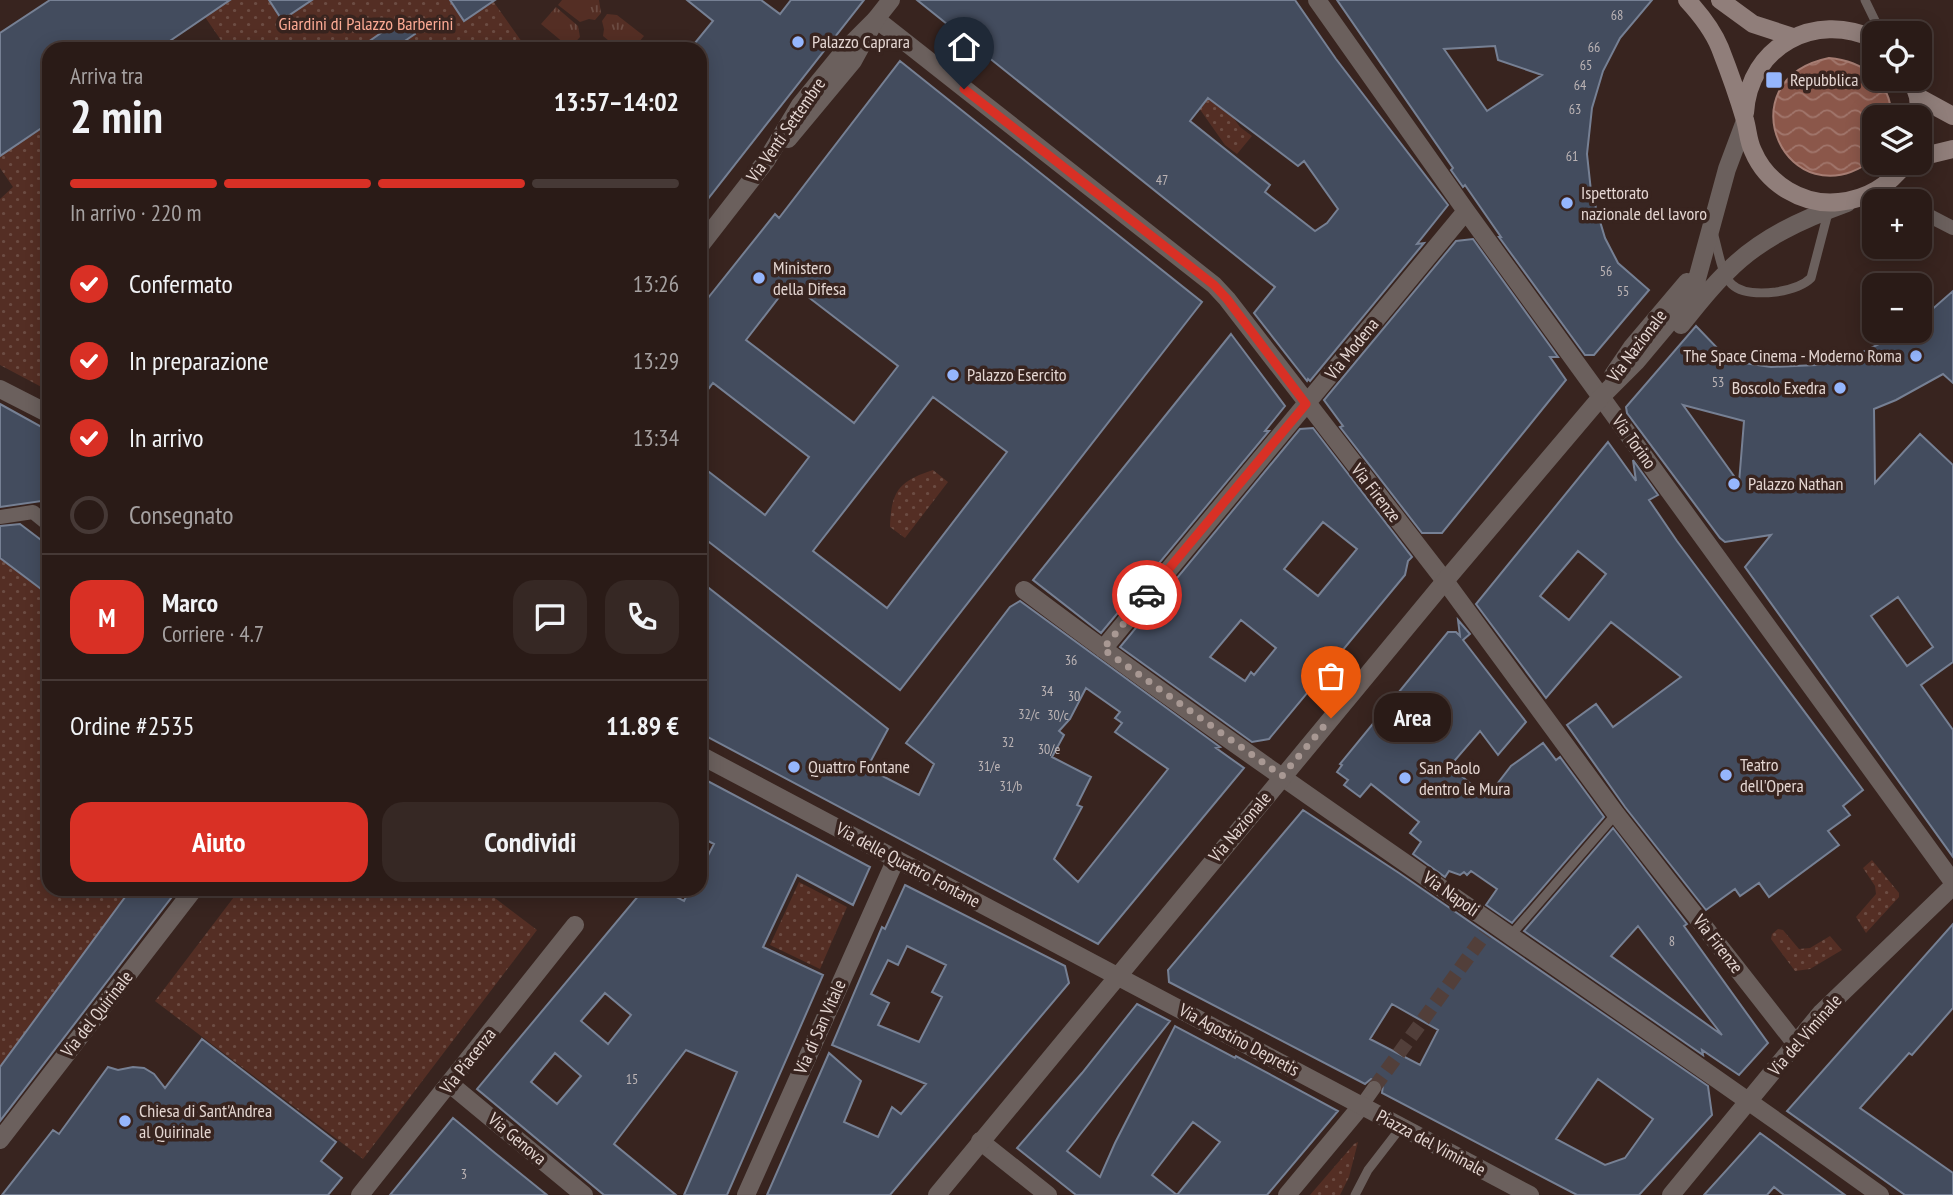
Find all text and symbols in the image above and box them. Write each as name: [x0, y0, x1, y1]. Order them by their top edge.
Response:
house number: 68: [1611, 6, 1623, 24]
park label: Giardini di Palazzo Barberini: [279, 12, 453, 35]
pin: [934, 17, 994, 89]
map controls: [1862, 21, 1932, 343]
button: locate: [1862, 21, 1932, 91]
icon: home: [945, 28, 983, 66]
place label: Palazzo Caprara: [812, 30, 910, 53]
marker: Palazzo Caprara: [790, 34, 806, 50]
house number: 66: [1588, 38, 1600, 56]
house number: 65: [1580, 56, 1592, 74]
text: Arriva tra: [70, 61, 143, 90]
place label: Repubblica: [1790, 68, 1858, 91]
marker: Repubblica: [1764, 70, 1784, 90]
street label: Via Venti Settembre: [740, 73, 830, 187]
house number: 64: [1574, 76, 1587, 94]
text: 13:57–14:02: [554, 85, 679, 118]
text: 2 min: [70, 86, 163, 146]
house number: 63: [1569, 100, 1581, 118]
button: layers: [1862, 105, 1932, 175]
house number: 61: [1566, 147, 1578, 165]
house number: 47: [1156, 171, 1168, 189]
place label: Ispettorato nazionale del lavoro: [1581, 181, 1707, 225]
button: +: [1862, 189, 1932, 259]
marker: Ispettorato nazionale del lavoro: [1559, 195, 1575, 211]
text: In arrivo · 220 m: [70, 198, 202, 227]
place label: Ministero della Difesa: [773, 256, 846, 300]
house number: 56: [1600, 262, 1612, 280]
icon: check: [70, 265, 108, 303]
text: Confermato: [129, 267, 233, 300]
text: 13:26: [633, 269, 679, 298]
marker: Ministero della Difesa: [751, 270, 767, 286]
button: −: [1862, 273, 1932, 343]
house number: 55: [1617, 282, 1629, 300]
street label: Via Nazionale: [1601, 305, 1671, 387]
street label: Via Modena: [1319, 313, 1383, 385]
icon: check: [70, 342, 108, 380]
text: In preparazione: [129, 344, 269, 377]
place label: The Space Cinema - Moderno Roma: [1683, 344, 1902, 367]
text: 13:29: [633, 346, 679, 375]
marker: The Space Cinema - Moderno Roma: [1908, 348, 1924, 364]
place label: Palazzo Esercito: [967, 363, 1067, 386]
marker: Palazzo Esercito: [945, 367, 961, 383]
house number: 53: [1712, 373, 1724, 391]
place label: Boscolo Exedra: [1732, 376, 1826, 399]
marker: Boscolo Exedra: [1832, 380, 1848, 396]
street label: Via Torino: [1607, 409, 1662, 473]
icon: check: [70, 419, 108, 457]
text: In arrivo: [129, 421, 204, 454]
text: 13:34: [633, 423, 679, 452]
street label: Via Firenze: [1346, 458, 1407, 527]
place label: Palazzo Nathan: [1748, 472, 1843, 495]
marker: Palazzo Nathan: [1726, 476, 1742, 492]
text: Consegnato: [129, 498, 233, 531]
courier: [1112, 560, 1182, 630]
icon: car: [1128, 576, 1166, 614]
button: chat: [513, 580, 587, 654]
button: phone: [605, 580, 679, 654]
text: Marco: [162, 586, 218, 619]
text: M: [98, 601, 116, 634]
text: Corriere · 4.7: [162, 619, 264, 648]
pin: [1301, 646, 1361, 718]
house number: 36: [1065, 651, 1077, 669]
icon: bag: [1312, 657, 1350, 695]
house number: 34: [1041, 682, 1054, 700]
house number: 30: [1068, 687, 1080, 705]
callout: Area: [1373, 694, 1450, 742]
text: Area: [1394, 703, 1431, 732]
house number: 32/c: [1018, 705, 1040, 723]
house number: 30/c: [1047, 706, 1069, 724]
text: Ordine #2535: [70, 709, 194, 742]
text: 11.89 €: [606, 709, 679, 742]
house number: 32: [1002, 733, 1014, 751]
house number: 30/e: [1038, 740, 1060, 758]
place label: Teatro dell'Opera: [1740, 753, 1804, 797]
place label: Quattro Fontane: [808, 755, 910, 778]
place label: San Paolo dentro le Mura: [1419, 756, 1510, 800]
house number: 31/e: [978, 757, 1000, 775]
marker: Quattro Fontane: [786, 759, 802, 775]
marker: Teatro dell'Opera: [1718, 767, 1734, 783]
marker: San Paolo dentro le Mura: [1397, 770, 1413, 786]
house number: 31/b: [1000, 777, 1022, 795]
street label: Via Nazionale: [1203, 787, 1276, 867]
button: Aiuto: [70, 802, 368, 882]
button: Condividi: [382, 802, 679, 882]
street label: Via delle Quattro Fontane: [831, 816, 984, 912]
street label: Via Napoli: [1418, 865, 1484, 921]
street label: Via Firenze: [1688, 909, 1749, 978]
house number: 8: [1669, 932, 1675, 950]
street label: Via del Quirinale: [55, 966, 138, 1062]
street label: Via di San Vitale: [788, 976, 851, 1079]
street label: Via del Viminale: [1762, 989, 1846, 1081]
street label: Via Agostino Depretis: [1174, 998, 1303, 1081]
street label: Via Piacenza: [434, 1023, 501, 1099]
house number: 15: [626, 1070, 638, 1088]
place label: Chiesa di Sant'Andrea al Quirinale: [139, 1099, 272, 1143]
street label: Piazza del Viminale: [1373, 1104, 1490, 1181]
street label: Via Genova: [483, 1107, 551, 1170]
marker: Chiesa di Sant'Andrea al Quirinale: [117, 1113, 133, 1129]
house number: 3: [461, 1165, 467, 1183]

